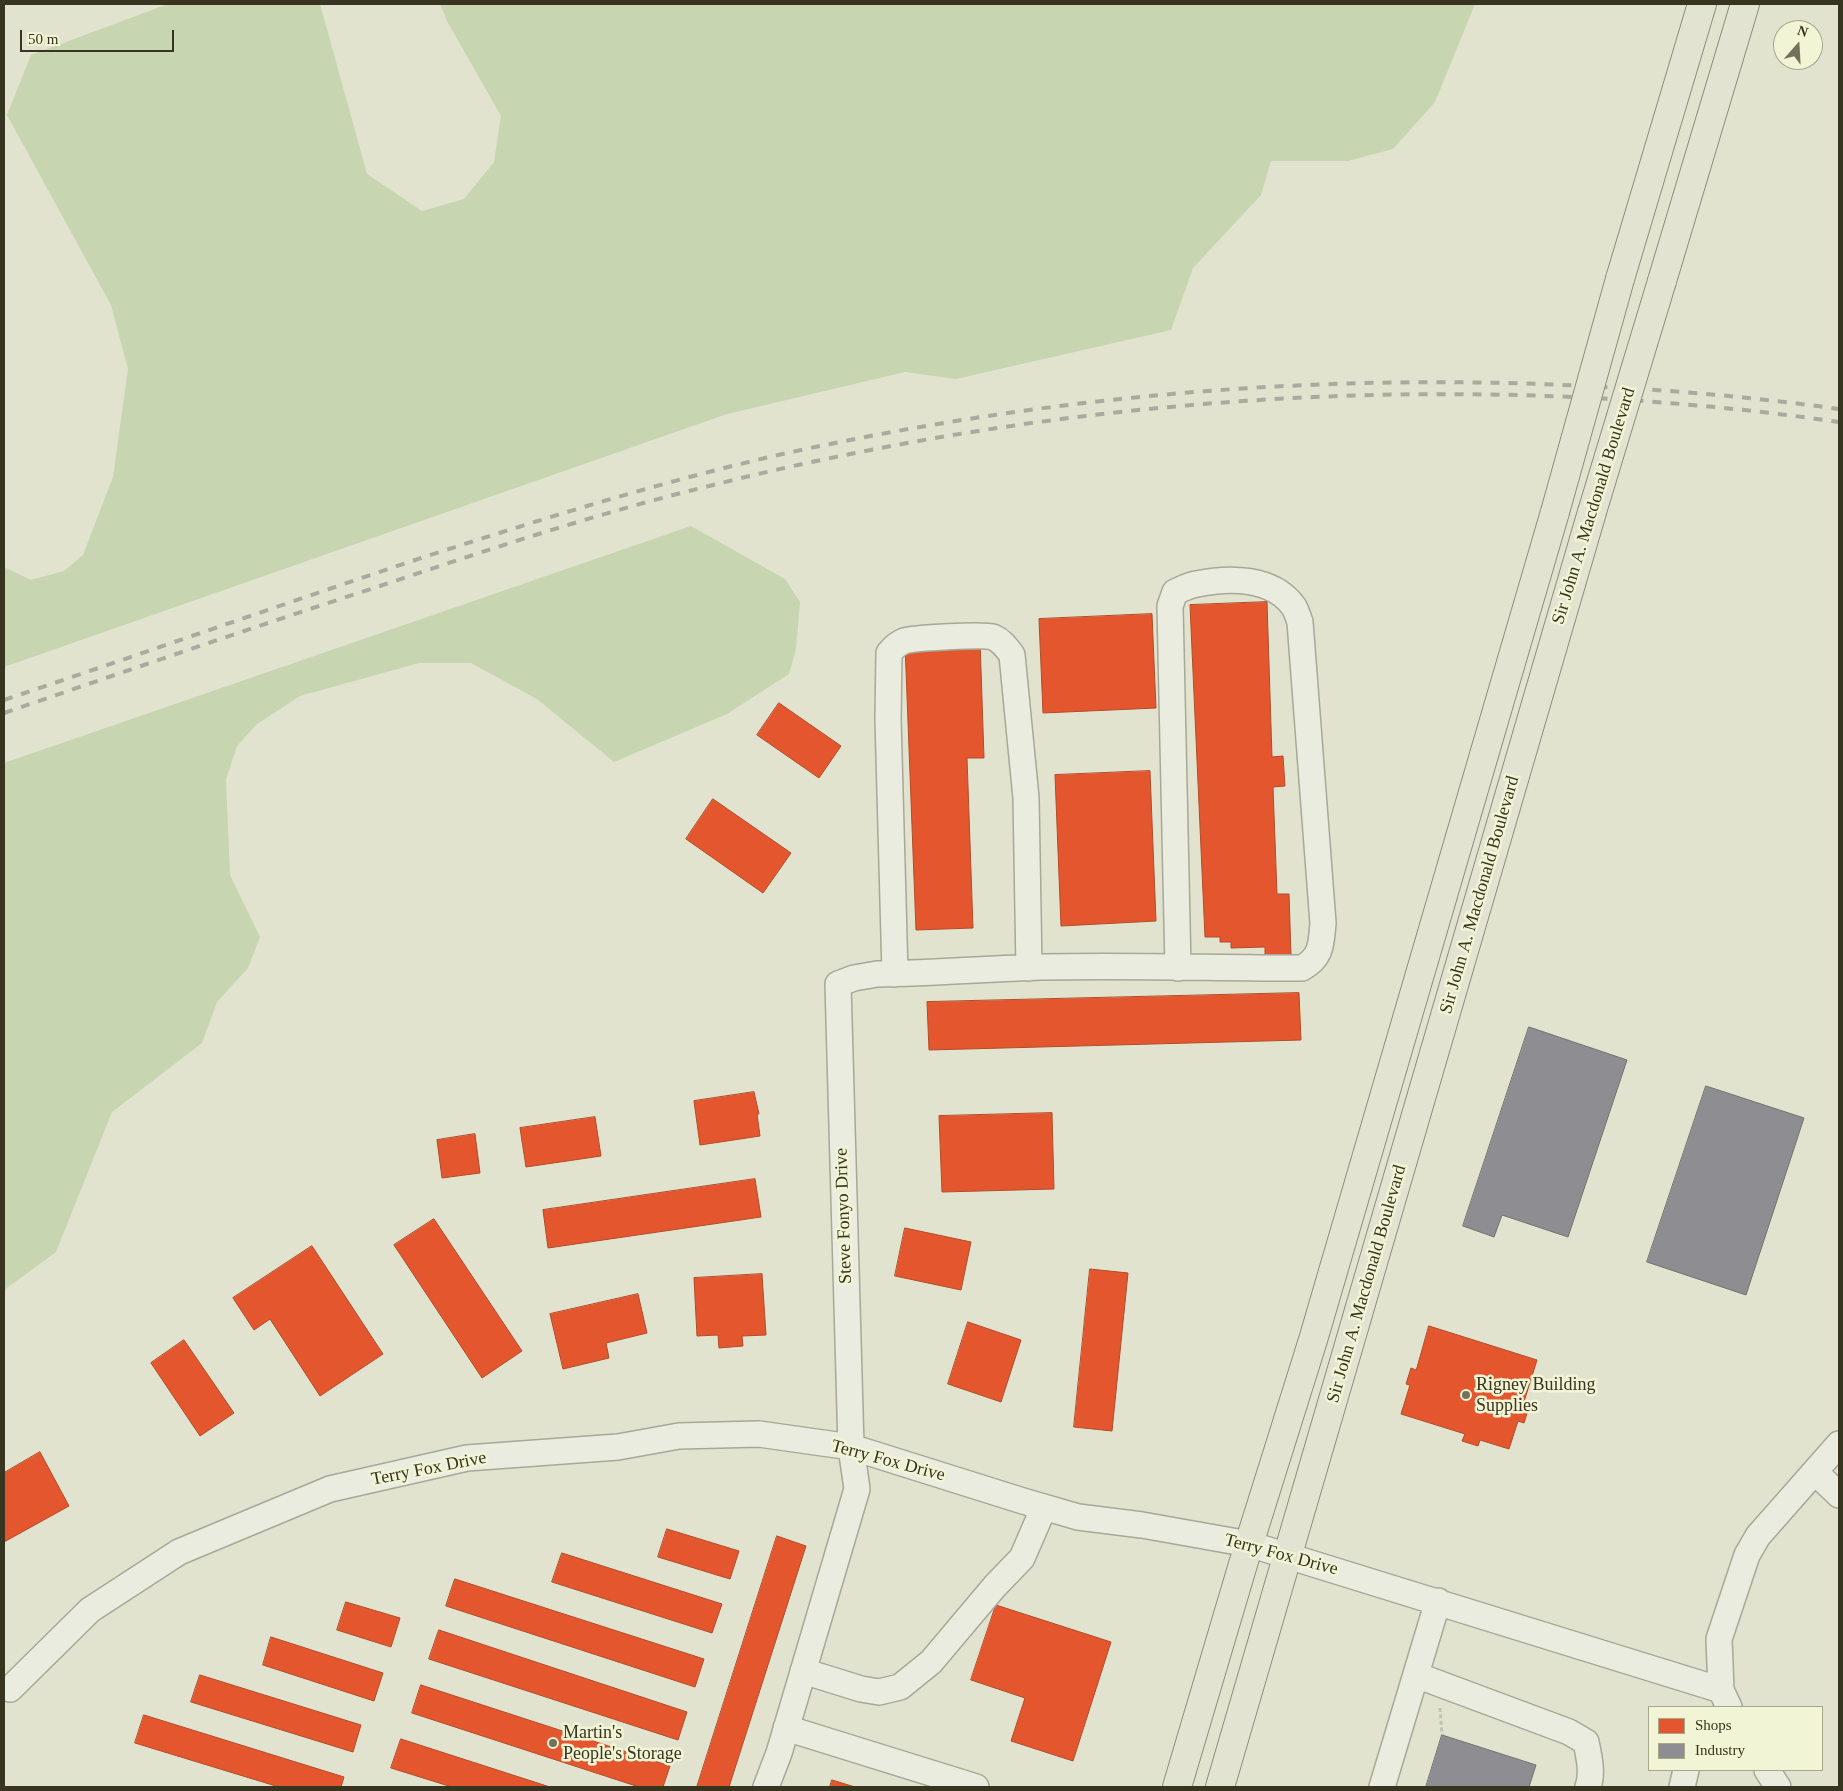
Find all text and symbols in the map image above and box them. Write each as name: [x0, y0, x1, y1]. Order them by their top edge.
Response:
scale bar: [22, 20, 176, 52]
north arrow: [1773, 20, 1823, 70]
text: N: [1795, 23, 1810, 40]
text: 50 m: [28, 31, 58, 47]
street label: Sir John A. Macdonald Boulevard: [1548, 385, 1640, 627]
street label: Sir John A. Macdonald Boulevard: [1436, 774, 1524, 1016]
street label: Steve Fonyo Drive: [831, 1148, 857, 1284]
street label: Sir John A. Macdonald Boulevard: [1323, 1163, 1411, 1405]
place label: Rigney Building Supplies: [1476, 1374, 1596, 1416]
marker: Rigney Building Supplies: [1460, 1389, 1472, 1401]
street label: Terry Fox Drive: [829, 1435, 947, 1487]
street label: Terry Fox Drive: [370, 1447, 488, 1491]
street label: Terry Fox Drive: [1222, 1529, 1340, 1581]
legend: [1648, 1706, 1823, 1771]
text: Shops: [1695, 1717, 1732, 1733]
place label: Martin's People's Storage: [563, 1722, 682, 1765]
marker: Martin's People's Storage: [547, 1737, 559, 1749]
text: Industry: [1695, 1742, 1745, 1758]

